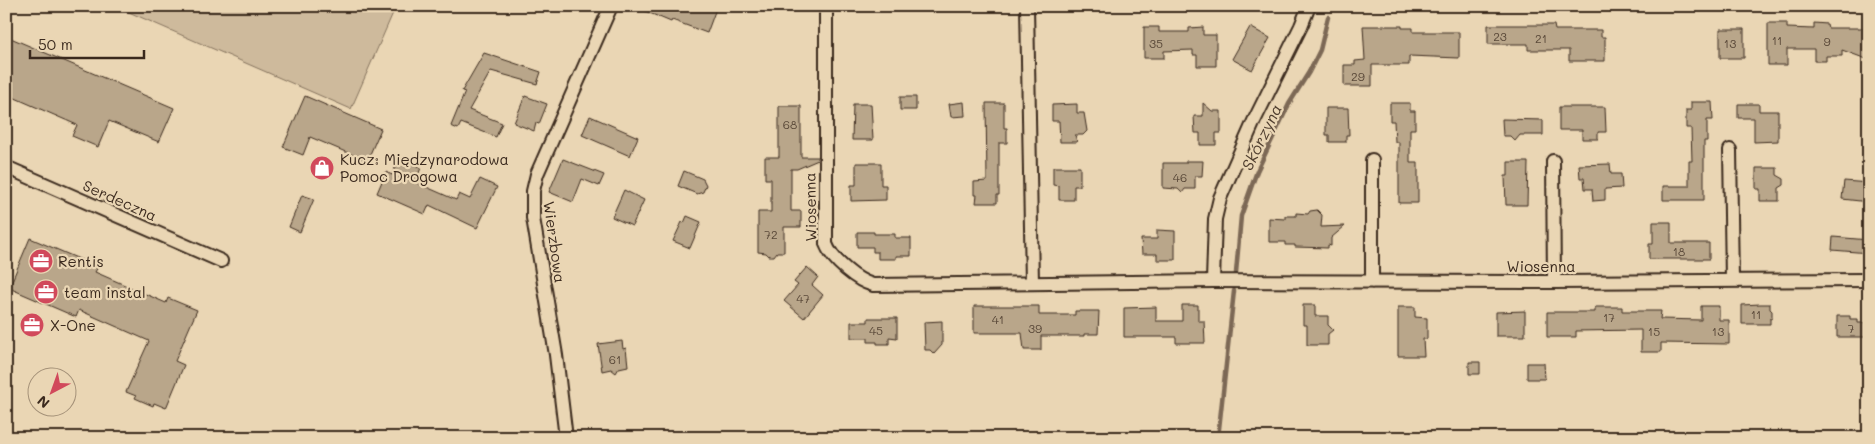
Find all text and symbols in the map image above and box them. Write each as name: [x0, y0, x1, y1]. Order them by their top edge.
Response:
scale bar: [30, 28, 144, 60]
house number: 23: [1493, 28, 1507, 44]
house number: 21: [1535, 30, 1547, 46]
house number: 11: [1772, 32, 1782, 48]
house number: 9: [1823, 33, 1831, 49]
text: 50 m: [38, 34, 73, 54]
house number: 35: [1149, 35, 1163, 51]
house number: 13: [1724, 35, 1736, 51]
house number: 29: [1351, 68, 1365, 84]
water label: Skórzyna: [1236, 100, 1286, 174]
house number: 68: [783, 116, 797, 132]
place label: Kucz: Międzynarodowa Pomoc Drogowa: [340, 149, 509, 186]
shop icon: Kucz: Międzynarodowa Pomoc Drogowa: [309, 155, 335, 181]
house number: 46: [1173, 169, 1187, 185]
street label: Wiosenna: [799, 172, 821, 242]
street label: Serdeczna: [80, 175, 160, 225]
street label: Wierzbowa: [539, 200, 571, 284]
house number: 72: [764, 226, 778, 242]
house number: 18: [1673, 243, 1685, 259]
office icon: Rentis: [28, 248, 54, 274]
place label: Rentis: [58, 251, 104, 271]
street label: Wiosenna: [1506, 256, 1576, 276]
office icon: team instal: [33, 279, 59, 305]
place label: team instal: [64, 282, 146, 302]
house number: 47: [796, 290, 810, 306]
house number: 11: [1751, 306, 1761, 322]
house number: 17: [1603, 309, 1615, 325]
house number: 41: [992, 311, 1004, 327]
office icon: X-One: [19, 312, 45, 338]
place label: X-One: [50, 315, 96, 335]
house number: 39: [1028, 320, 1042, 336]
house number: 7: [1848, 320, 1855, 336]
house number: 45: [869, 322, 883, 338]
house number: 15: [1648, 323, 1660, 339]
house number: 13: [1712, 323, 1724, 339]
house number: 61: [609, 351, 621, 367]
north arrow: [28, 366, 78, 416]
text: N: [33, 392, 53, 413]

